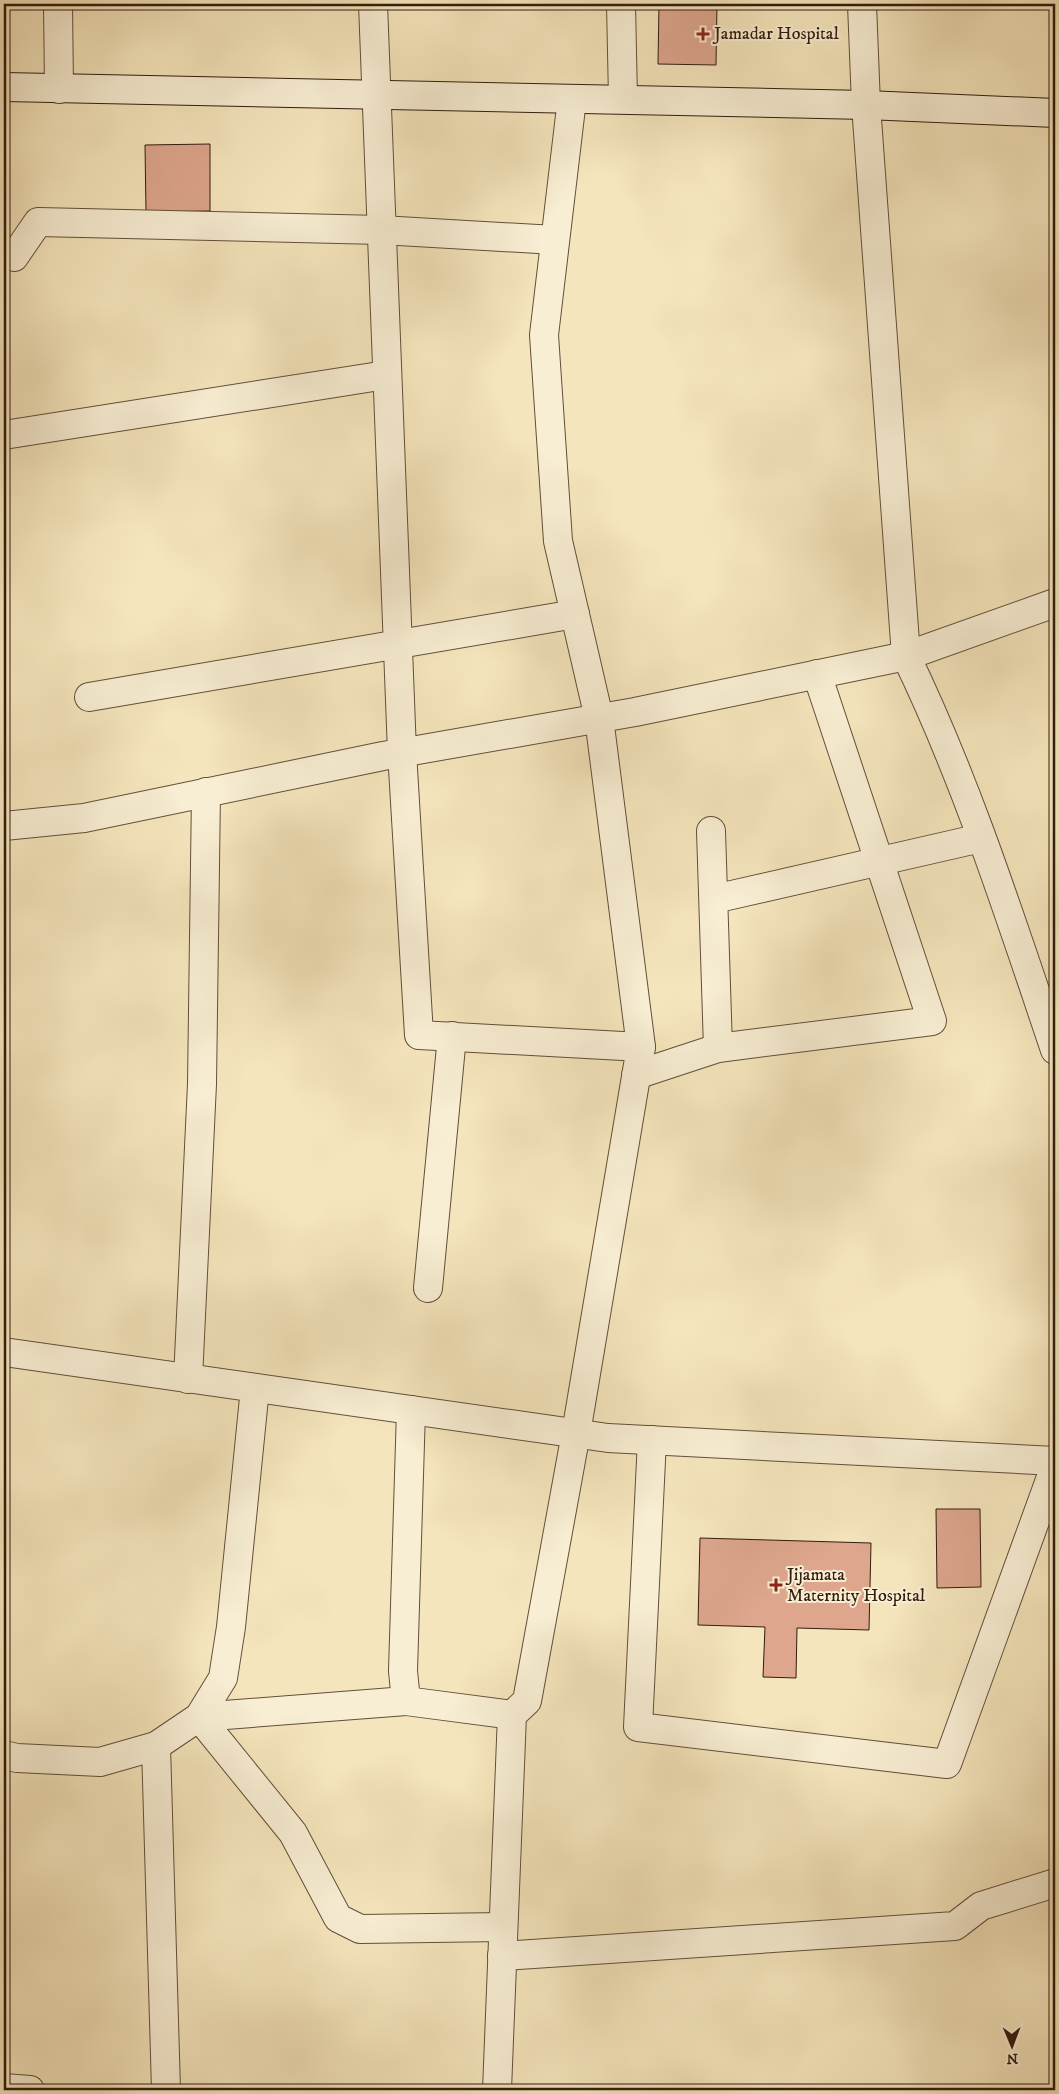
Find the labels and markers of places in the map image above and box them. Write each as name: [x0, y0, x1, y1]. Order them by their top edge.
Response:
place label: Jamadar Hospital: [712, 23, 839, 45]
marker: Jamadar Hospital: [696, 27, 710, 41]
place label: Jijamata Maternity Hospital: [785, 1564, 926, 1607]
marker: Jijamata Maternity Hospital: [769, 1578, 783, 1592]

